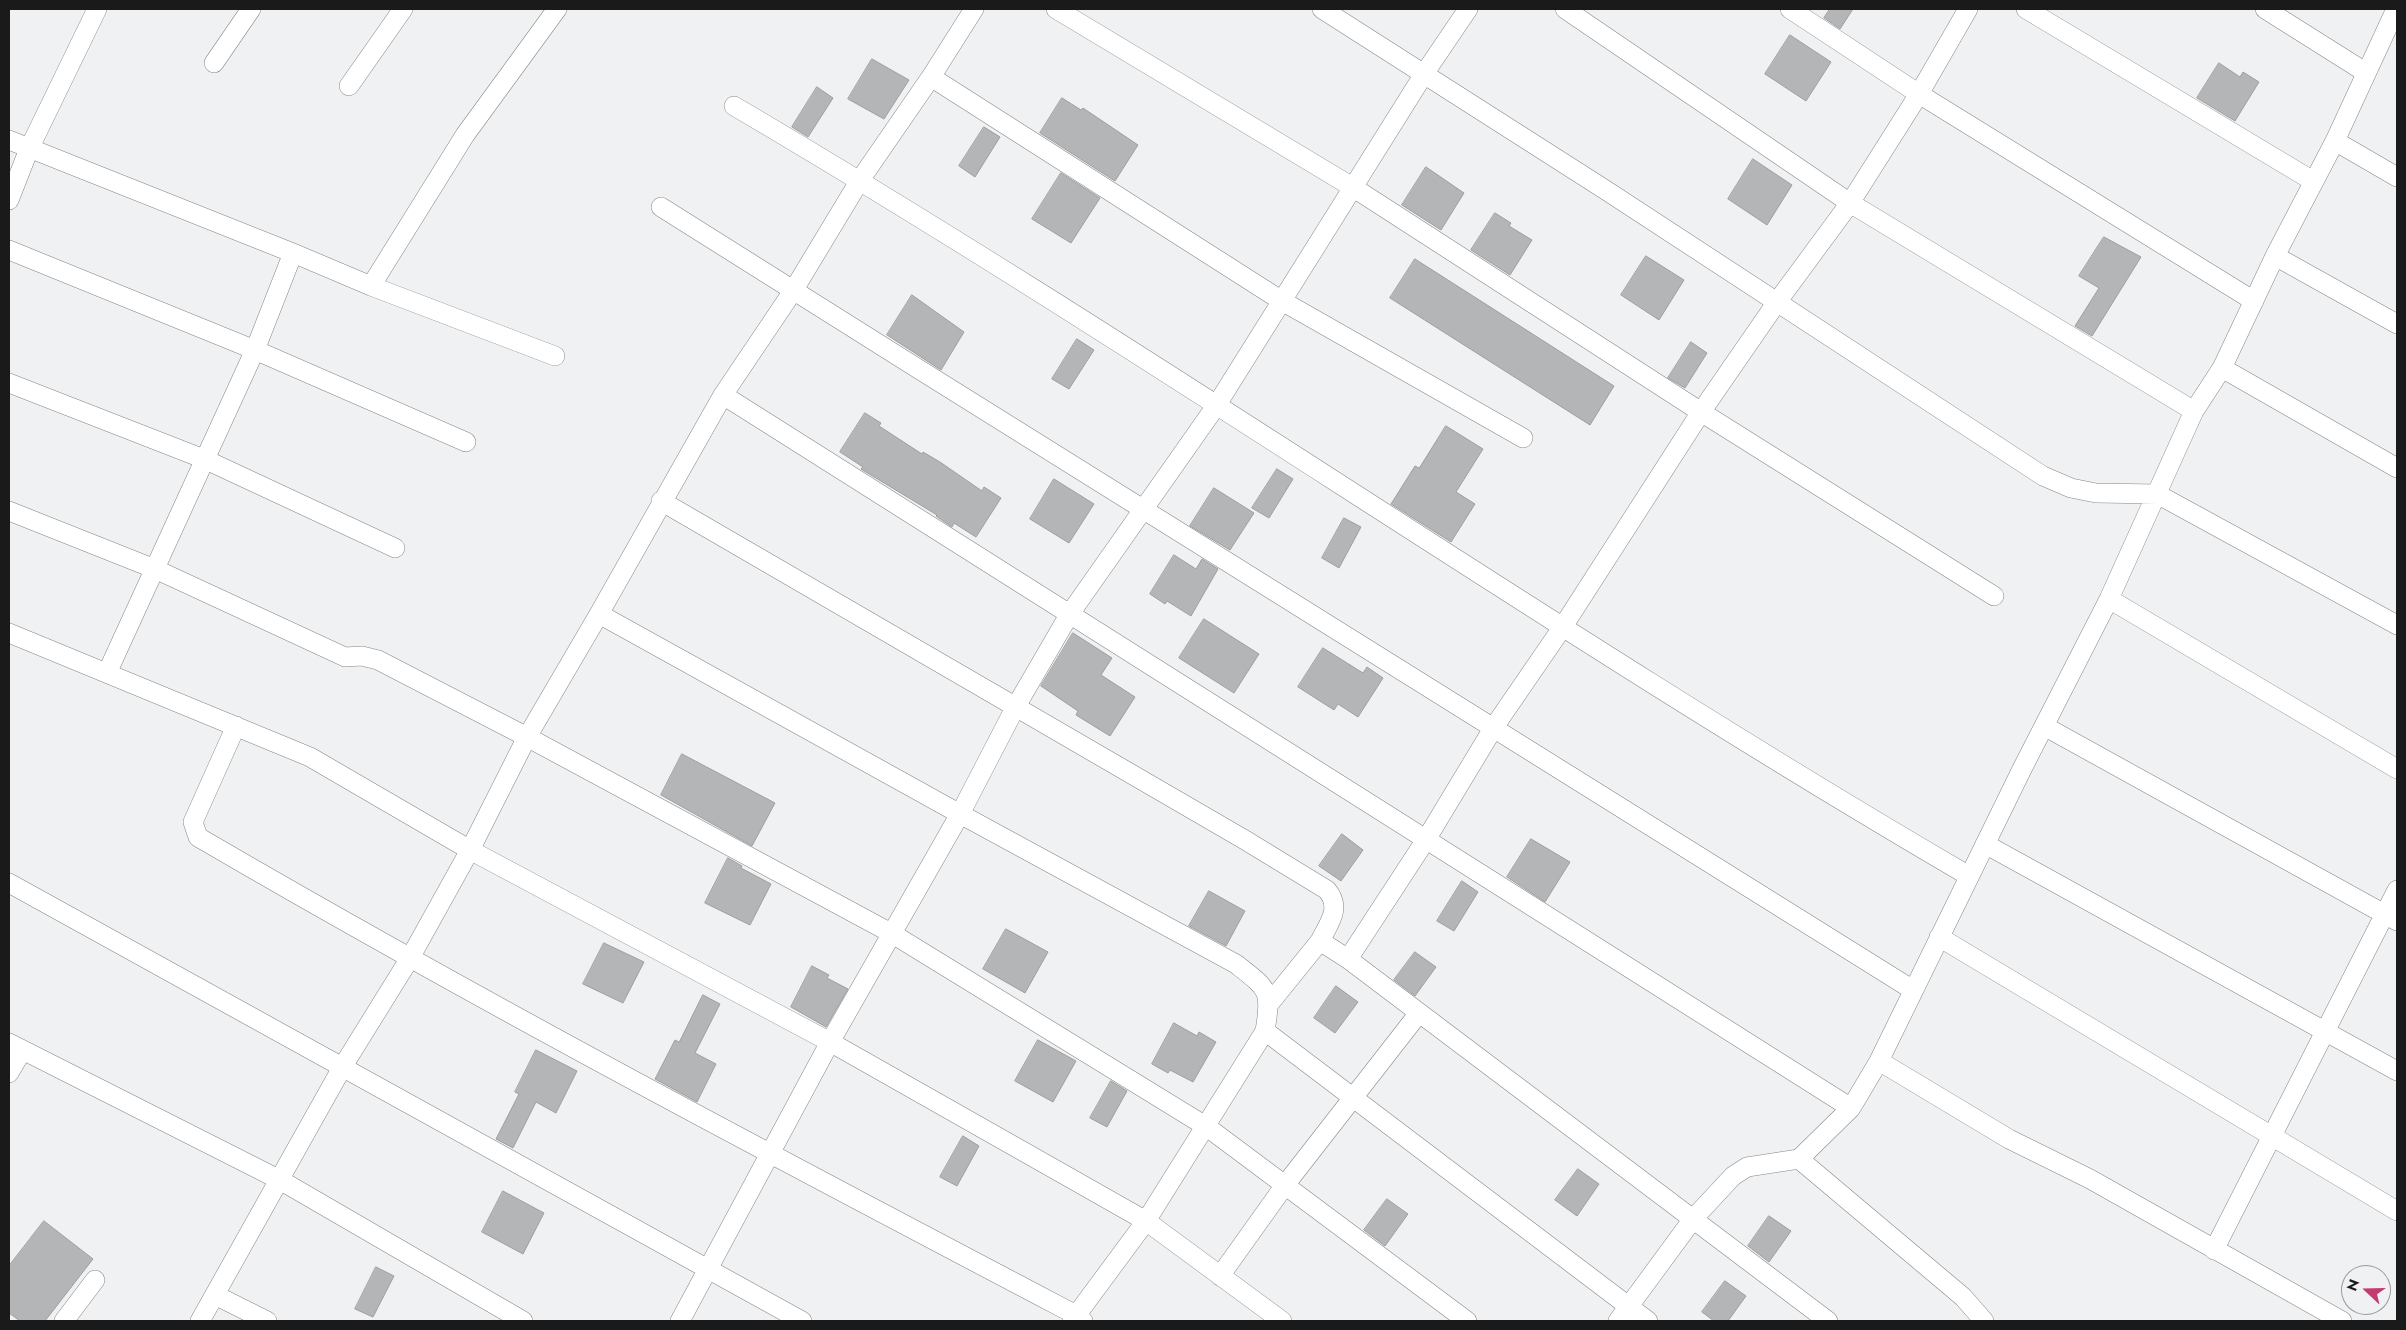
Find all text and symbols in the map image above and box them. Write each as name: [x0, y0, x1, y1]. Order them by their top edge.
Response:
north arrow: [2341, 1265, 2391, 1315]
text: N: [2342, 1276, 2364, 1294]

